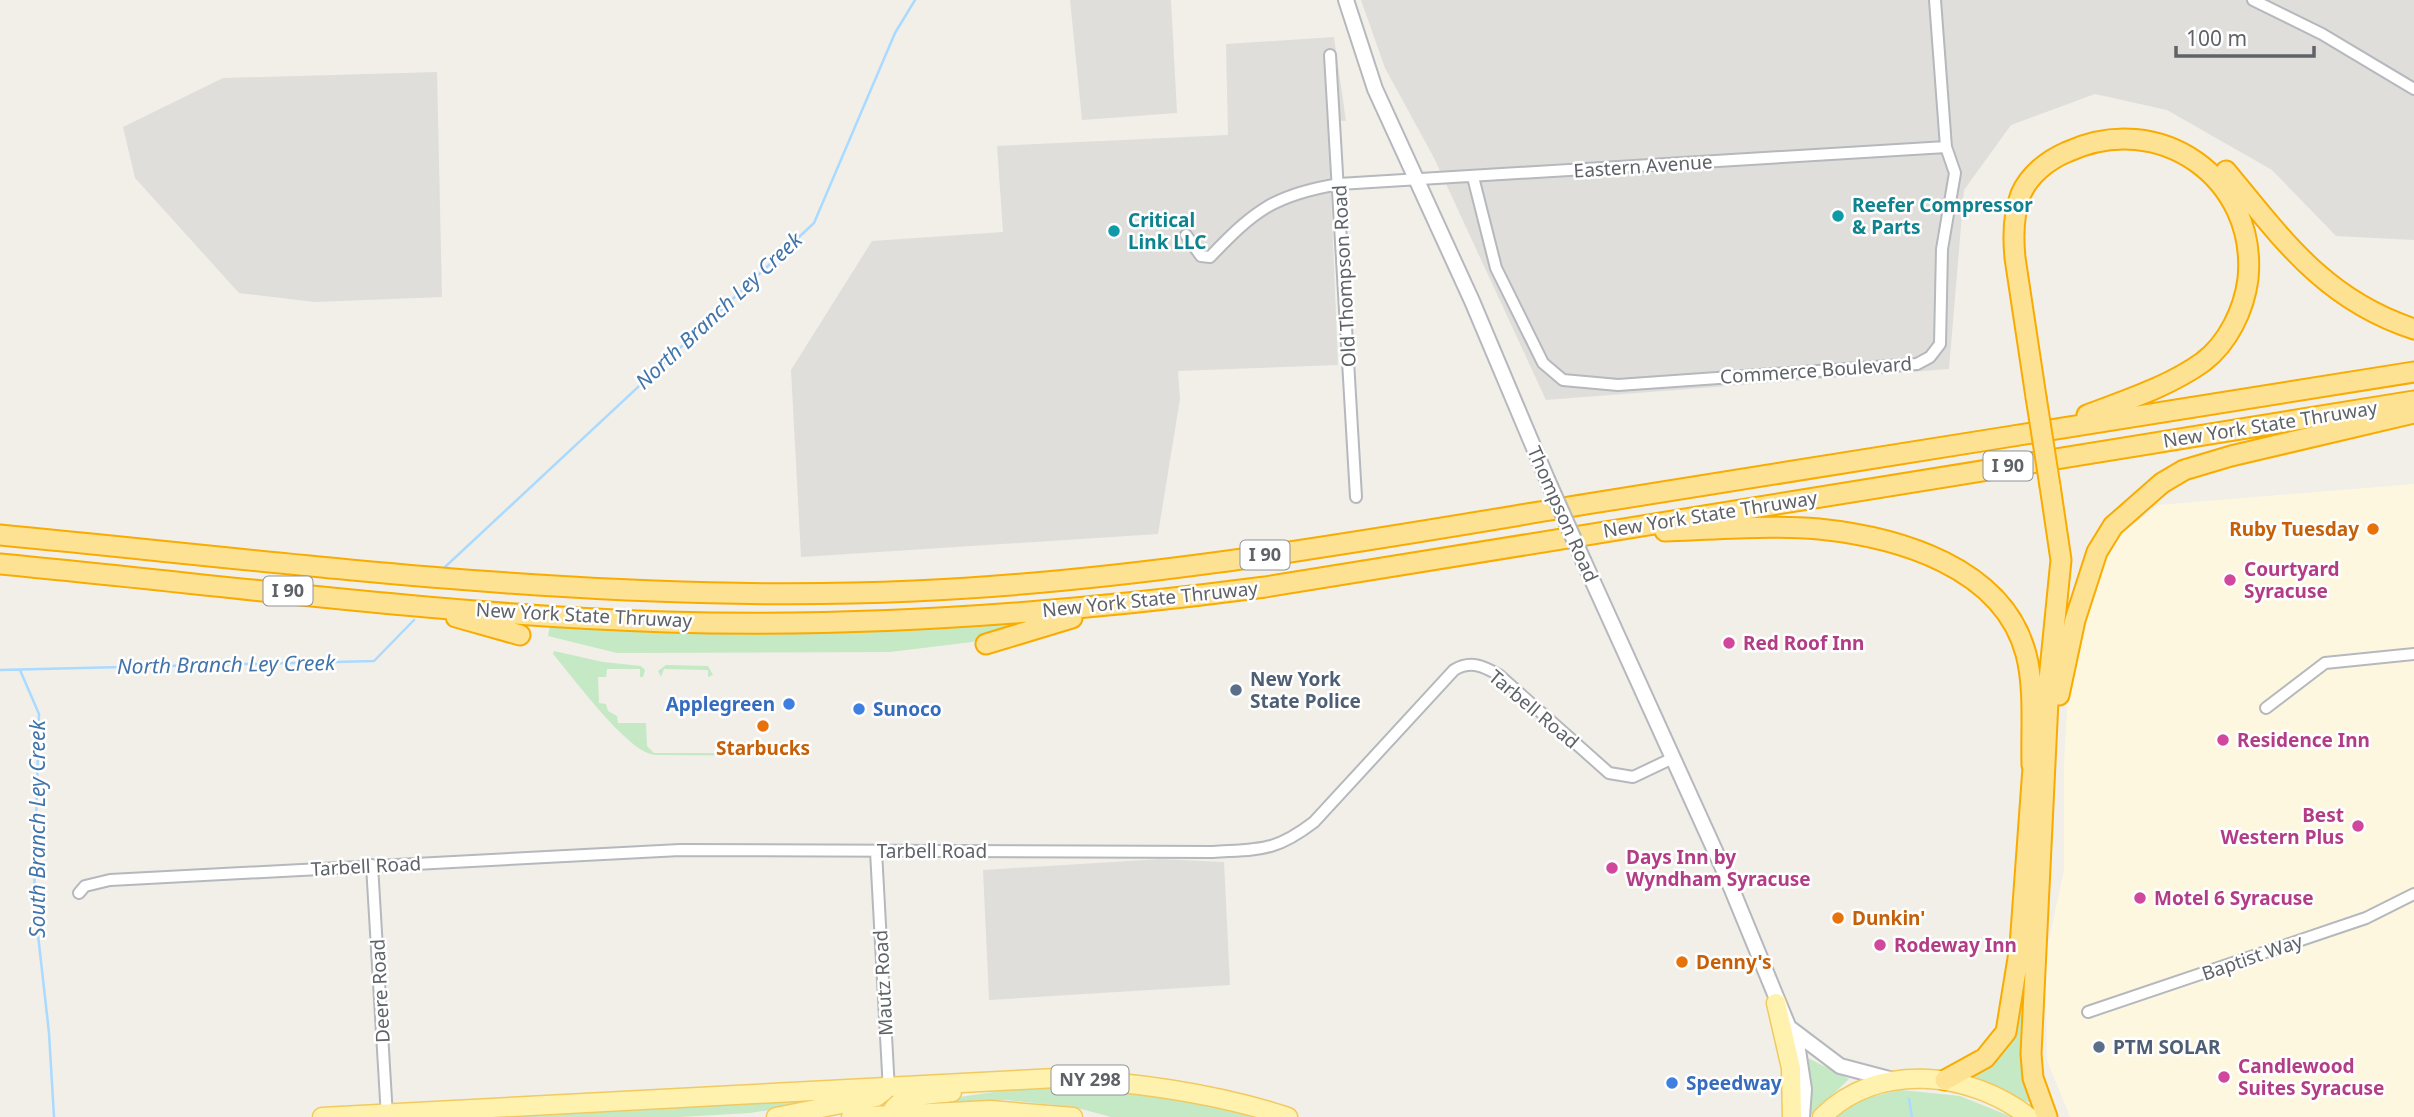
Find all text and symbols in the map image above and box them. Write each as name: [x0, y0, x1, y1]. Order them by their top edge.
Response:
scale bar: [2176, 14, 2314, 58]
text: 100 m: [2186, 24, 2247, 52]
street label: Eastern Avenue: [1573, 148, 1713, 184]
street label: Old Thompson Road: [1326, 184, 1362, 368]
place label: Reefer Compressor & Parts: [1852, 192, 2033, 240]
place label: Critical Link LLC: [1128, 207, 1206, 255]
marker: Reefer Compressor & Parts: [1830, 208, 1846, 224]
marker: Critical Link LLC: [1106, 223, 1122, 239]
water label: North Branch Ley Creek: [629, 224, 809, 395]
street label: Commerce Boulevard: [1719, 350, 1913, 390]
street label: New York State Thruway: [2161, 394, 2379, 454]
street label: Thompson Road: [1521, 442, 1605, 586]
road number: I 90: [1983, 452, 2032, 480]
street label: New York State Thruway: [1601, 484, 1819, 544]
place label: Ruby Tuesday: [2229, 516, 2359, 542]
marker: Ruby Tuesday: [2365, 521, 2381, 537]
road number: I 90: [1240, 540, 1290, 570]
place label: Courtyard Syracuse: [2244, 556, 2340, 604]
marker: Courtyard Syracuse: [2222, 572, 2238, 588]
street label: New York State Thruway: [1041, 575, 1259, 623]
road number: I 90: [264, 576, 312, 606]
street label: New York State Thruway: [475, 596, 693, 634]
place label: Red Roof Inn: [1743, 630, 1864, 656]
marker: Red Roof Inn: [1721, 635, 1737, 651]
water label: North Branch Ley Creek: [117, 648, 337, 680]
street label: Tarbell Road: [1483, 664, 1585, 754]
place label: New York State Police: [1250, 666, 1361, 714]
marker: New York State Police: [1228, 682, 1244, 698]
place label: Applegreen: [666, 691, 775, 717]
marker: Applegreen: [781, 696, 797, 712]
place label: Sunoco: [873, 696, 942, 722]
marker: Sunoco: [851, 701, 867, 717]
water label: South Branch Ley Creek: [23, 718, 51, 938]
marker: Starbucks: [755, 718, 771, 734]
place label: Residence Inn: [2237, 727, 2370, 753]
marker: Residence Inn: [2215, 732, 2231, 748]
place label: Starbucks: [716, 735, 810, 761]
place label: Best Western Plus: [2220, 802, 2344, 850]
marker: Best Western Plus: [2350, 818, 2366, 834]
street label: Tarbell Road: [877, 838, 987, 864]
place label: Days Inn by Wyndham Syracuse: [1626, 844, 1811, 892]
street label: Tarbell Road: [310, 850, 422, 882]
marker: Days Inn by Wyndham Syracuse: [1604, 860, 1620, 876]
place label: Motel 6 Syracuse: [2154, 885, 2314, 911]
marker: Motel 6 Syracuse: [2132, 890, 2148, 906]
place label: Dunkin': [1852, 905, 1925, 931]
marker: Dunkin': [1830, 910, 1846, 926]
street label: Baptist Way: [2198, 928, 2306, 986]
street label: Mautz Road: [867, 929, 899, 1037]
place label: Rodeway Inn: [1894, 932, 2017, 958]
marker: Rodeway Inn: [1872, 937, 1888, 953]
street label: Deere Road: [364, 938, 396, 1044]
place label: Denny's: [1696, 949, 1772, 975]
marker: Denny's: [1674, 954, 1690, 970]
place label: PTM SOLAR: [2113, 1034, 2221, 1060]
marker: PTM SOLAR: [2091, 1039, 2107, 1055]
place label: Candlewood Suites Syracuse: [2238, 1053, 2384, 1101]
road number: NY 298: [1052, 1065, 1128, 1094]
marker: Candlewood Suites Syracuse: [2216, 1069, 2232, 1085]
place label: Speedway: [1686, 1070, 1782, 1096]
marker: Speedway: [1664, 1075, 1680, 1091]

